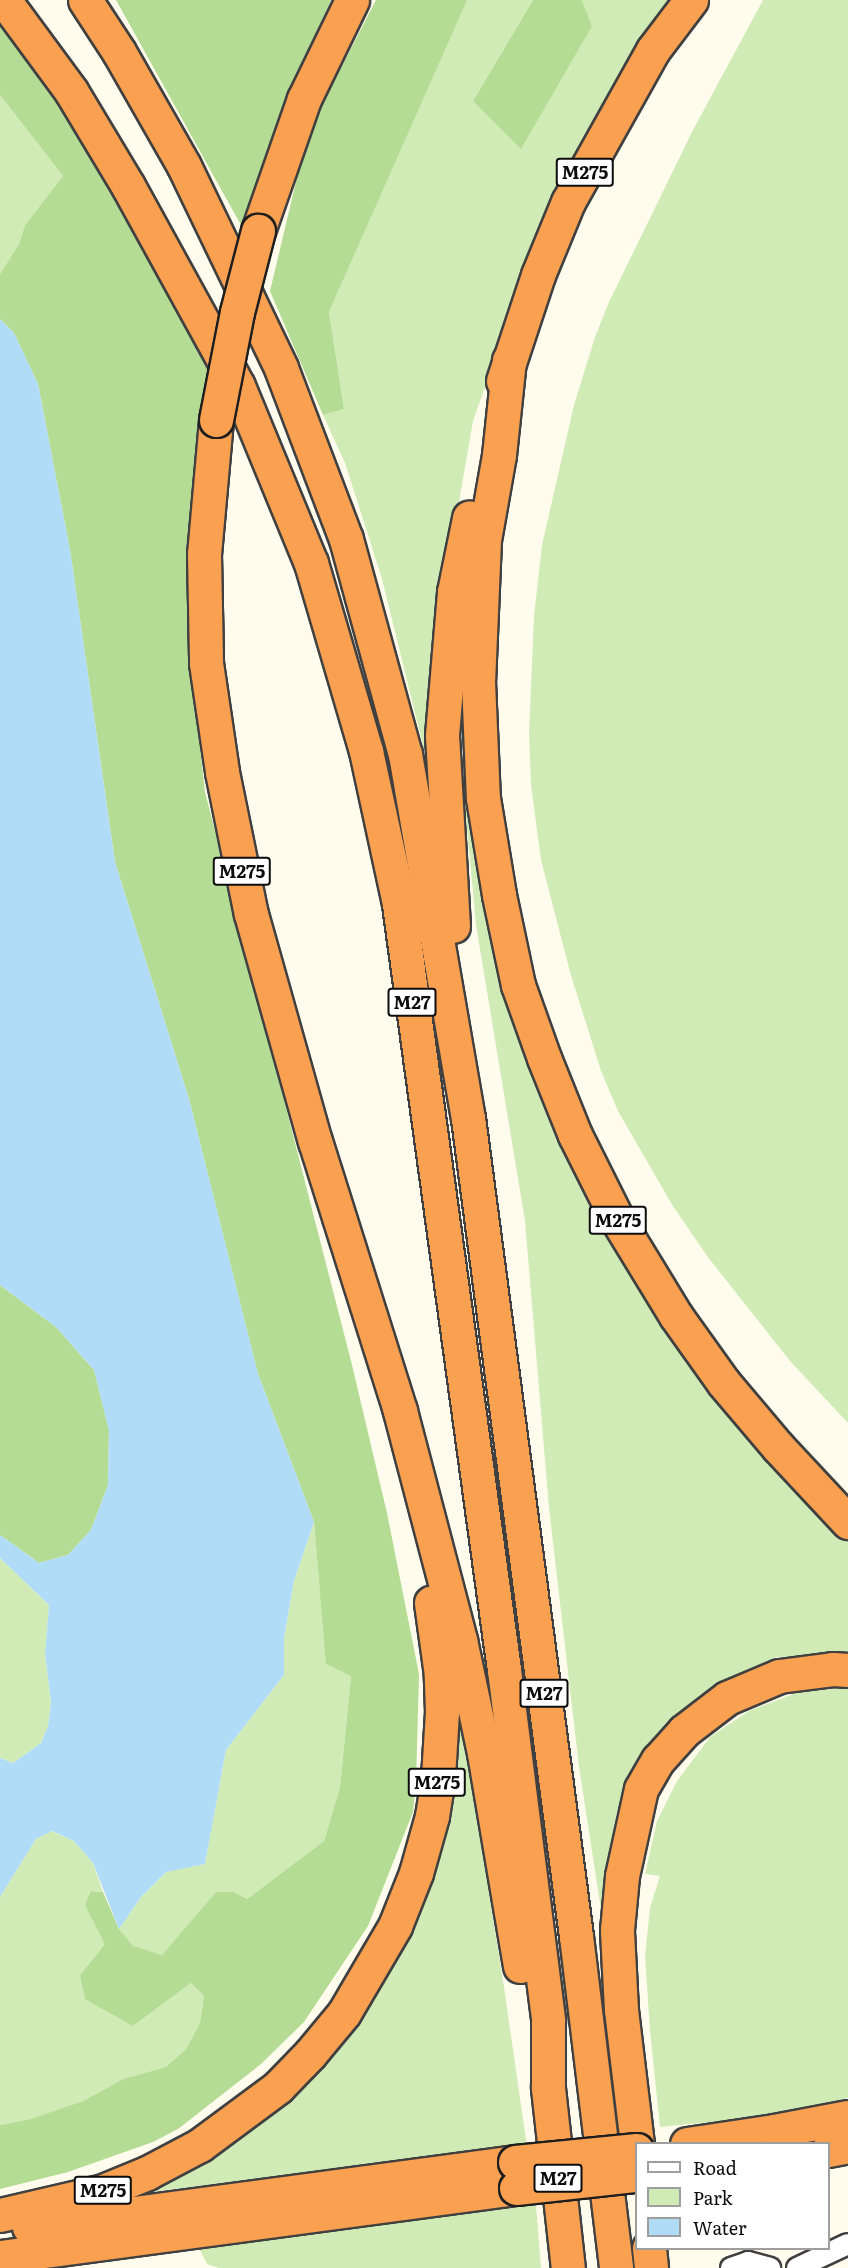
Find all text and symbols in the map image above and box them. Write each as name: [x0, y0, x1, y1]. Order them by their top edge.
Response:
road number: M275: [555, 157, 615, 187]
road number: M275: [212, 856, 272, 886]
road number: M27: [386, 987, 438, 1017]
road number: M275: [588, 1205, 648, 1235]
road number: M27: [518, 1678, 570, 1708]
road number: M275: [407, 1767, 467, 1797]
legend: [635, 2142, 830, 2250]
text: Road: [693, 2154, 737, 2181]
road number: M27: [532, 2163, 584, 2193]
road number: M275: [73, 2175, 133, 2205]
text: Park: [693, 2184, 732, 2211]
text: Water: [693, 2214, 746, 2241]

